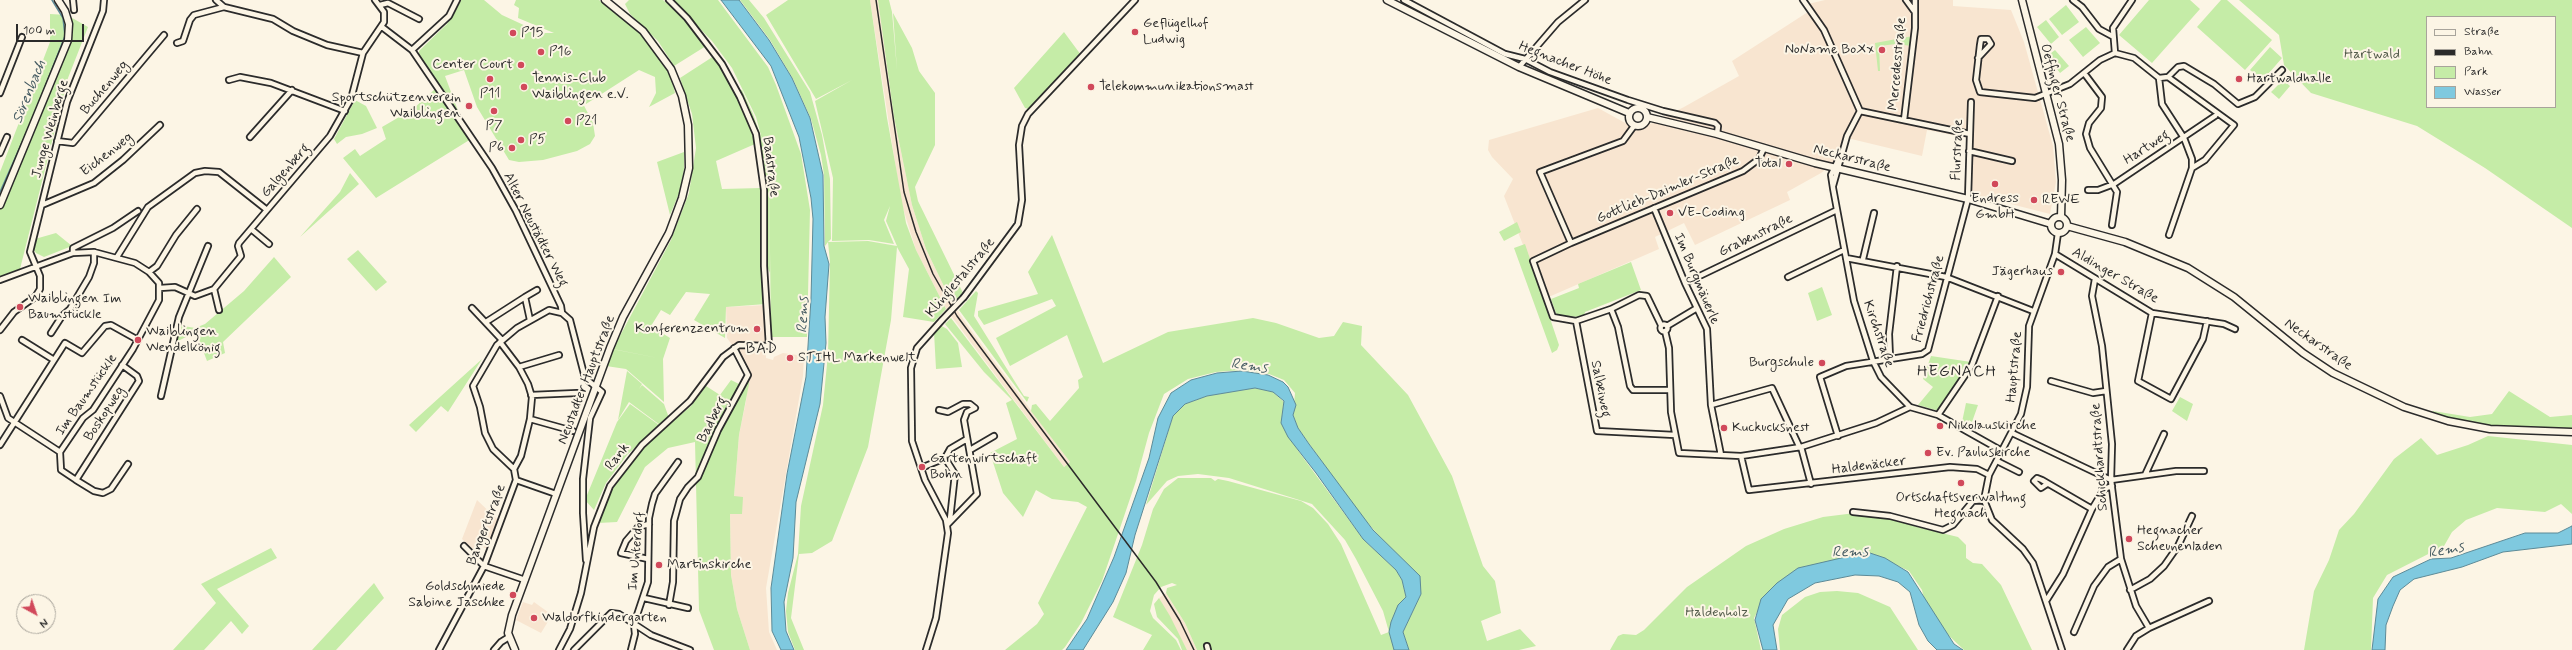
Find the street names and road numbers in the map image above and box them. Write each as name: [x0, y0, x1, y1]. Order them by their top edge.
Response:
street label: Mercedesstraße: [1886, 17, 1910, 111]
street label: Hegnacher Höhe: [1516, 38, 1614, 90]
street label: Oeffinger Straße: [2036, 42, 2078, 144]
street label: Buchenweg: [78, 58, 132, 118]
street label: Junge Weinberge: [29, 78, 73, 180]
street label: Flurstraße: [1949, 119, 1967, 181]
street label: Hartweg: [2121, 127, 2173, 169]
street label: Eichenweg: [77, 129, 137, 181]
street label: Badstraße: [758, 136, 782, 198]
street label: Galgenberg: [258, 141, 314, 201]
street label: Neckarstraße: [1811, 141, 1893, 177]
street label: Gottlieb-Daimler-Straße: [1594, 152, 1742, 228]
street label: Alter Neustädter Weg: [499, 170, 571, 290]
street label: Grabenstraße: [1716, 211, 1796, 261]
street label: Im Burgmäuerle: [1669, 231, 1723, 327]
street label: Klinglestalstraße: [923, 235, 999, 321]
street label: Aldinger Straße: [2069, 244, 2161, 308]
street label: Friedrichstraße: [1909, 253, 1949, 345]
street label: Kirchstraße: [1859, 298, 1897, 370]
street label: Neustadter Hauptstraße: [555, 313, 619, 447]
street label: Neckarstraße: [2281, 315, 2355, 375]
street label: Hauptstraße: [2004, 331, 2026, 403]
street label: Im Baumstückle: [53, 351, 121, 439]
street label: Salbeiweg: [1586, 359, 1614, 419]
street label: Boskopweg: [81, 383, 129, 445]
street label: Badberg: [694, 394, 732, 446]
street label: Schickhardtstraße: [2088, 403, 2112, 511]
street label: Rank: [602, 440, 634, 474]
street label: Haldenäcker: [1831, 453, 1907, 479]
street label: Bangertstraße: [464, 482, 510, 568]
street label: Im Unterdorf: [625, 511, 649, 591]

